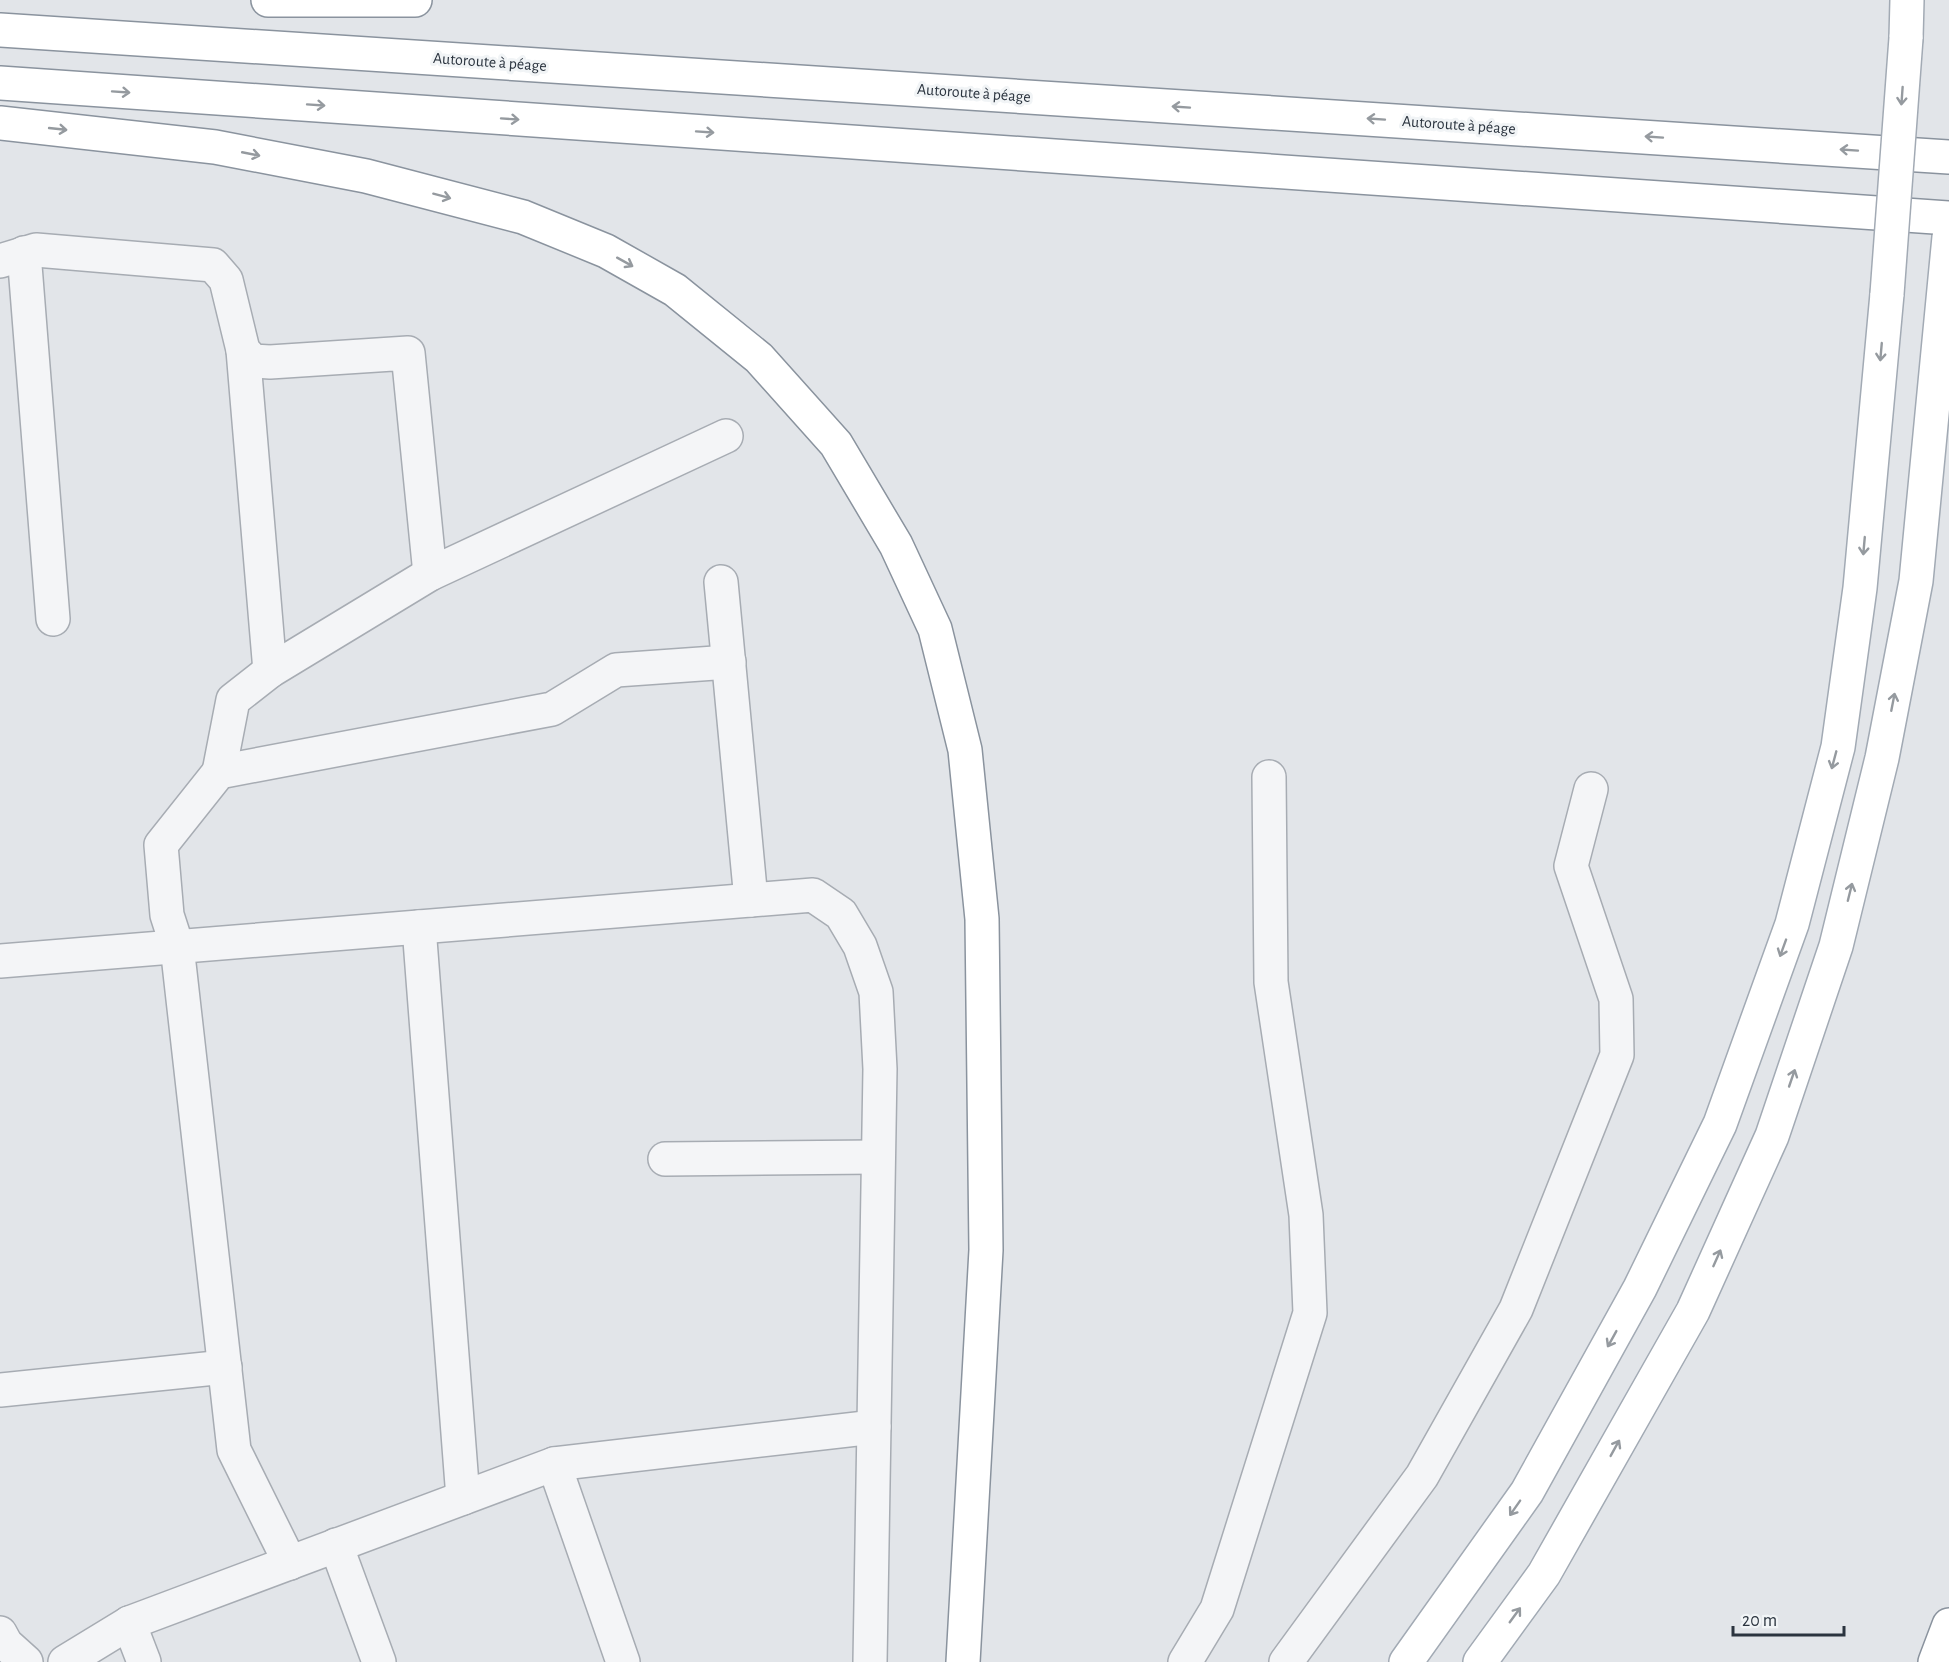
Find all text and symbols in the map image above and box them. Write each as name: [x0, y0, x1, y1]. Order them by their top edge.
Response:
street label: Autoroute à péage: [433, 50, 547, 74]
street label: Autoroute à péage: [917, 81, 1031, 105]
one-way arrow: [1896, 86, 1907, 106]
one-way arrow: [111, 87, 131, 98]
one-way arrow: [305, 100, 325, 111]
one-way arrow: [1172, 101, 1192, 112]
one-way arrow: [500, 113, 520, 124]
street label: Autoroute à péage: [1402, 113, 1516, 137]
one-way arrow: [1366, 114, 1386, 125]
one-way arrow: [48, 124, 68, 135]
one-way arrow: [694, 127, 714, 138]
one-way arrow: [1645, 132, 1665, 143]
one-way arrow: [1839, 144, 1859, 155]
one-way arrow: [241, 149, 261, 160]
one-way arrow: [432, 190, 451, 202]
one-way arrow: [615, 257, 633, 268]
one-way arrow: [1876, 342, 1887, 361]
one-way arrow: [1858, 536, 1869, 556]
one-way arrow: [1888, 693, 1899, 712]
one-way arrow: [1828, 750, 1840, 769]
one-way arrow: [1844, 883, 1856, 902]
one-way arrow: [1777, 938, 1788, 957]
one-way arrow: [1787, 1069, 1798, 1088]
one-way arrow: [1711, 1249, 1723, 1267]
one-way arrow: [1606, 1329, 1617, 1347]
one-way arrow: [1610, 1440, 1622, 1457]
one-way arrow: [1509, 1499, 1521, 1515]
scale bar: [1733, 1599, 1844, 1637]
one-way arrow: [1509, 1607, 1521, 1623]
text: 20 m: [1742, 1612, 1777, 1630]

